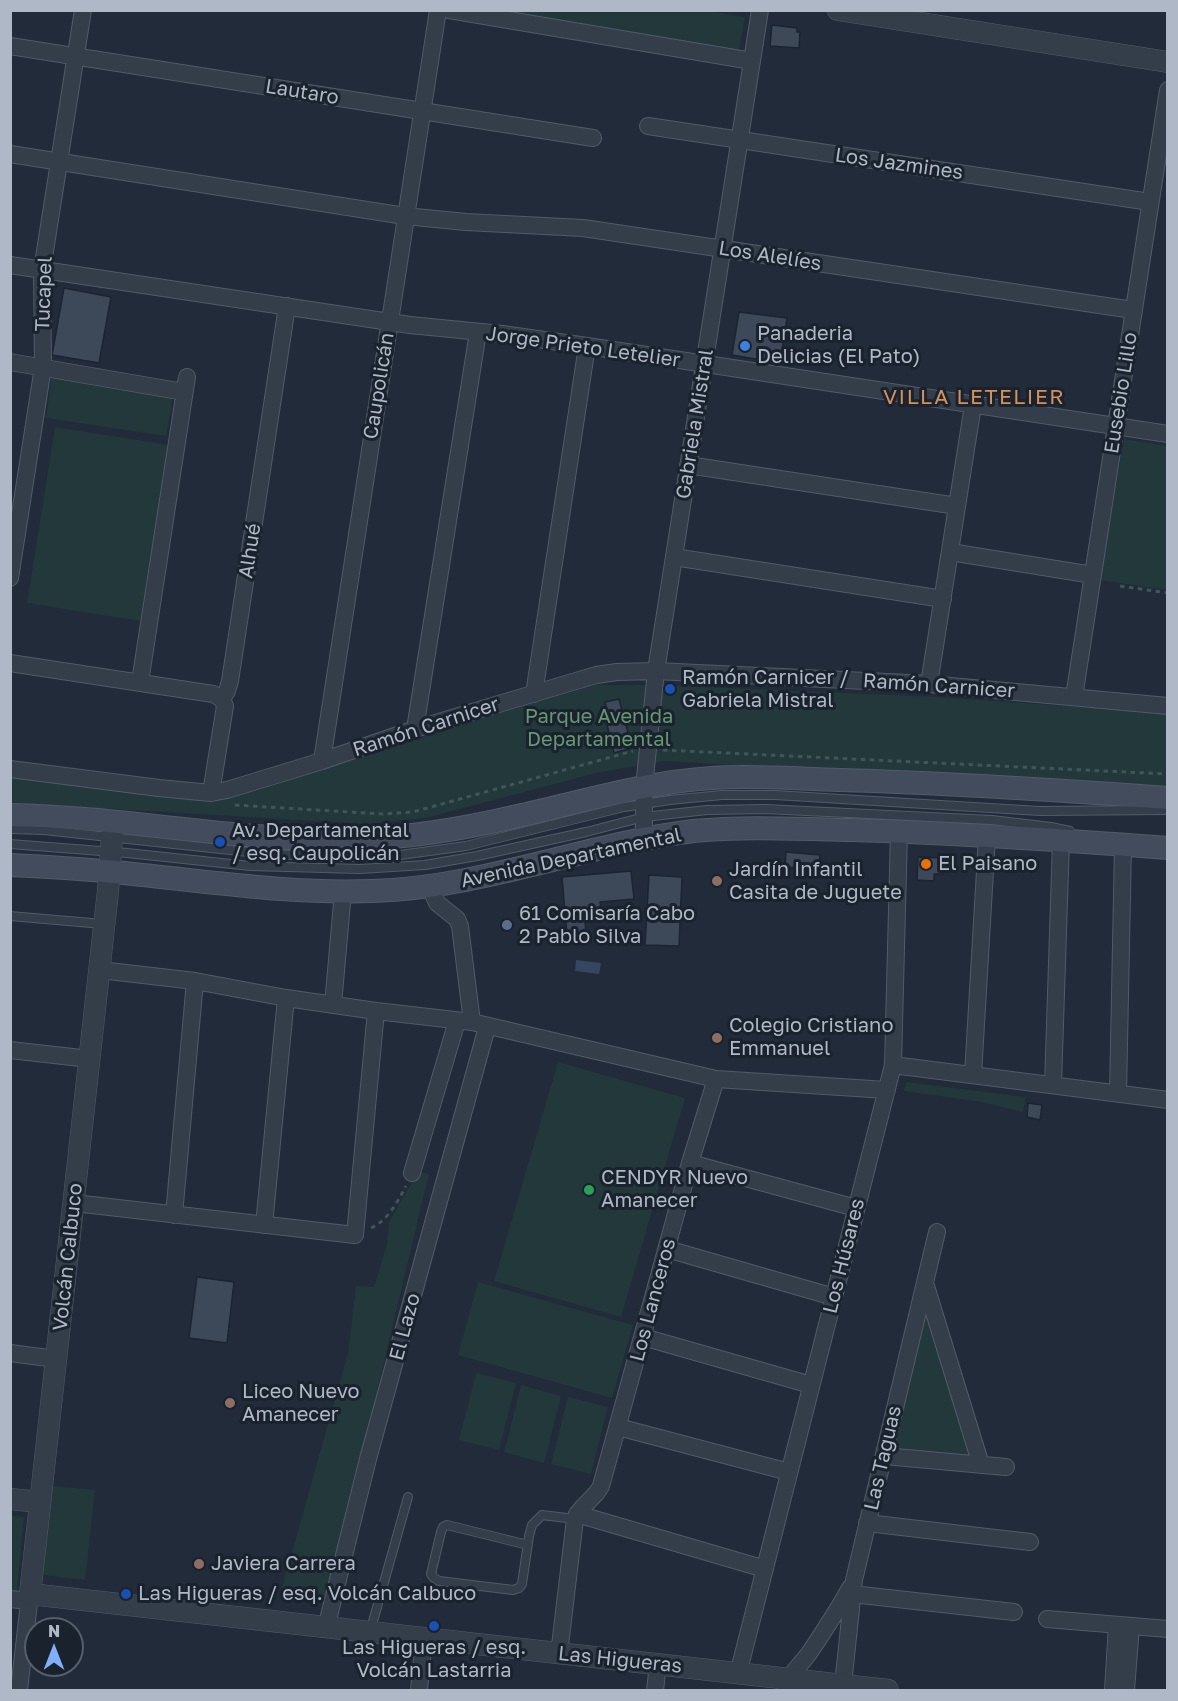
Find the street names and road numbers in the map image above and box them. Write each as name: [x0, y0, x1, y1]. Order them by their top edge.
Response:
street label: Lautaro: [264, 74, 340, 110]
street label: Los Jazmines: [833, 143, 965, 185]
street label: Los Alelíes: [717, 236, 823, 276]
street label: Tucapel: [31, 256, 57, 332]
street label: Jorge Prieto Letelier: [484, 321, 682, 373]
street label: Caupolicán: [359, 331, 399, 441]
street label: Eusebio Lillo: [1100, 331, 1142, 455]
street label: Gabriela Mistral: [671, 347, 719, 501]
street label: Alhué: [234, 522, 266, 580]
street label: Ramón Carnicer: [862, 669, 1016, 703]
street label: Ramón Carnicer: [350, 692, 502, 762]
street label: Avenida Departamental: [459, 823, 683, 893]
street label: Volcán Calbuco: [48, 1182, 88, 1332]
street label: Los Húsares: [818, 1196, 870, 1316]
street label: Los Lanceros: [625, 1236, 681, 1364]
street label: El Lazo: [385, 1291, 425, 1363]
street label: Las Taguas: [859, 1403, 907, 1513]
street label: Las Higueras: [557, 1642, 683, 1678]

